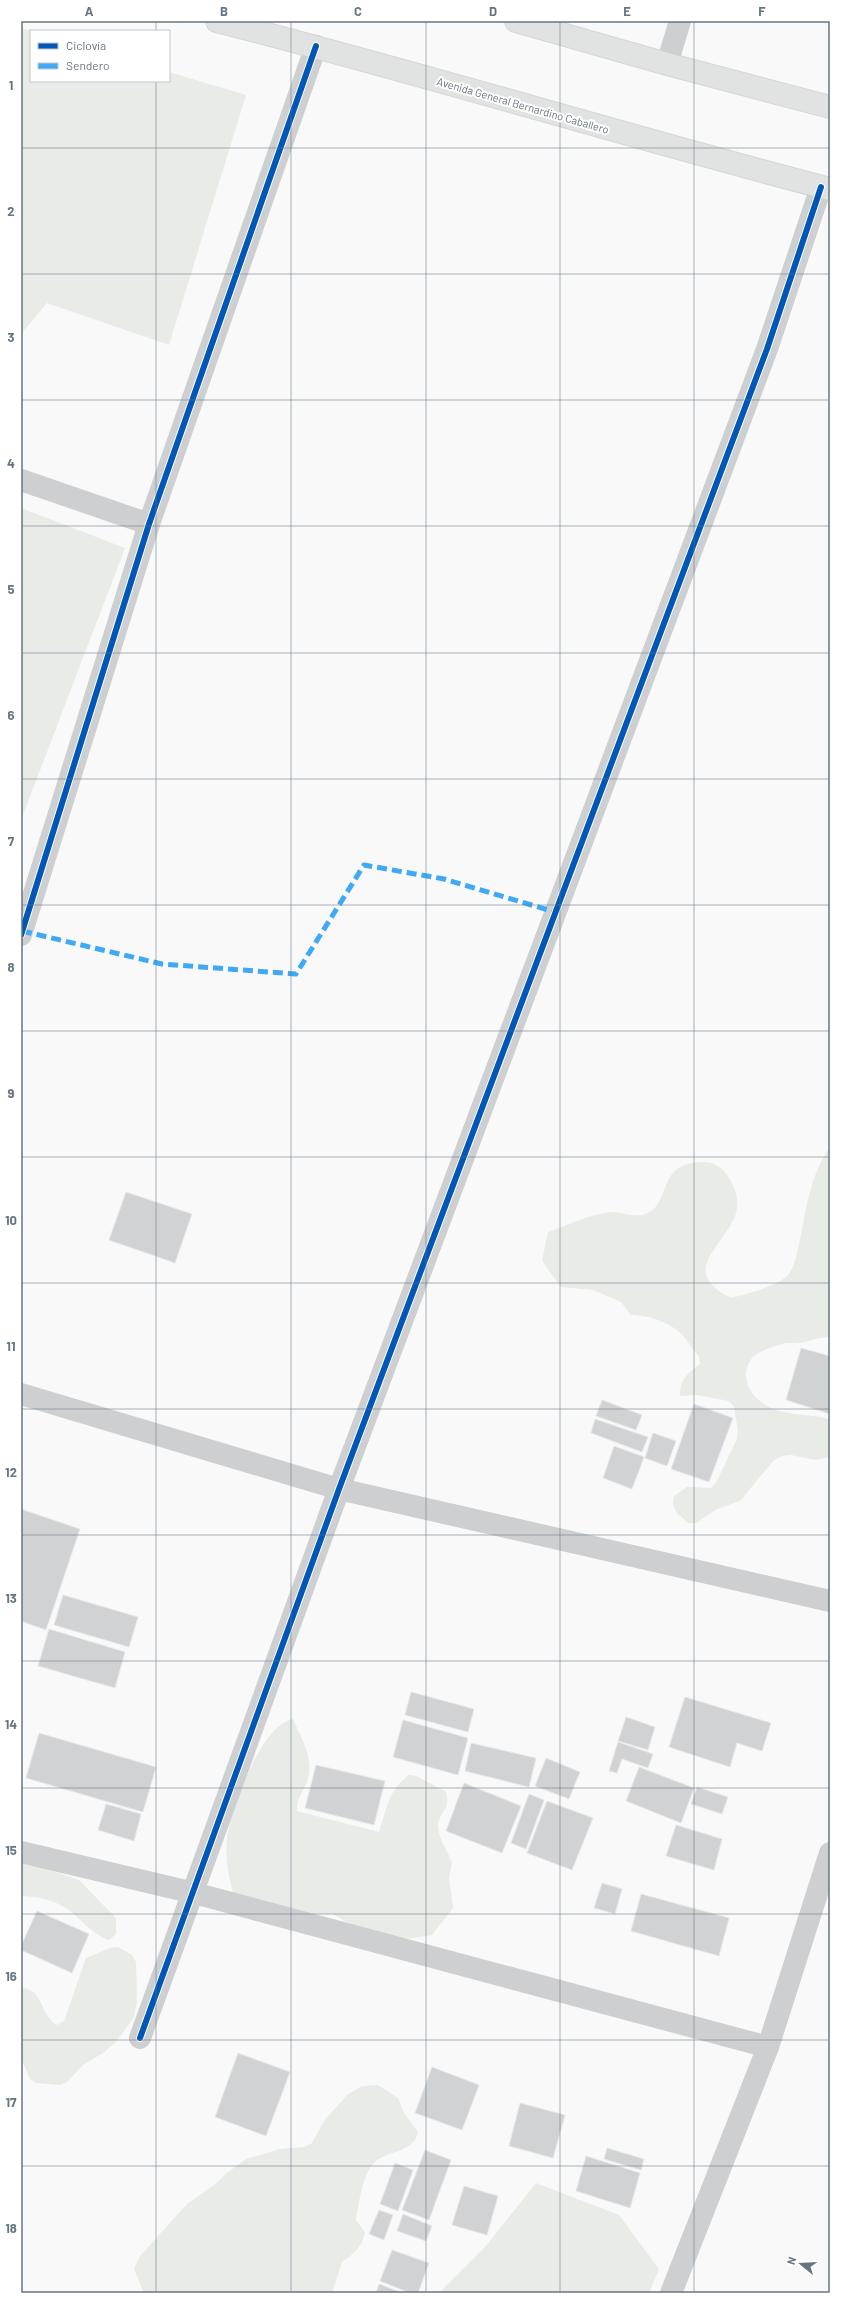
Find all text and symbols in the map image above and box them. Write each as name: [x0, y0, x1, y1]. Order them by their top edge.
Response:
text: A: [85, 3, 94, 19]
text: B: [220, 3, 228, 19]
text: C: [354, 3, 362, 19]
text: D: [489, 3, 497, 19]
text: E: [623, 3, 631, 19]
text: F: [758, 3, 766, 19]
legend: [30, 30, 170, 82]
text: Ciclovía: [66, 38, 106, 52]
text: Sendero: [66, 58, 110, 72]
street label: Avenida General Bernardino Caballero: [436, 74, 610, 136]
text: 1: [9, 77, 13, 93]
text: 2: [7, 203, 15, 219]
text: 3: [7, 329, 15, 345]
text: 4: [7, 455, 15, 471]
text: 5: [7, 581, 15, 597]
text: 6: [8, 707, 15, 723]
text: 7: [8, 833, 15, 849]
text: 8: [7, 959, 15, 975]
text: 9: [8, 1085, 15, 1101]
text: 10: [5, 1212, 17, 1228]
text: 11: [6, 1338, 16, 1354]
text: 12: [5, 1464, 17, 1480]
text: 13: [5, 1590, 17, 1606]
text: 14: [5, 1716, 17, 1732]
text: 15: [5, 1842, 17, 1858]
text: 16: [5, 1968, 17, 1984]
text: 17: [5, 2094, 17, 2110]
text: 18: [5, 2220, 17, 2236]
north arrow: [781, 2244, 821, 2284]
text: N: [784, 2255, 798, 2266]

